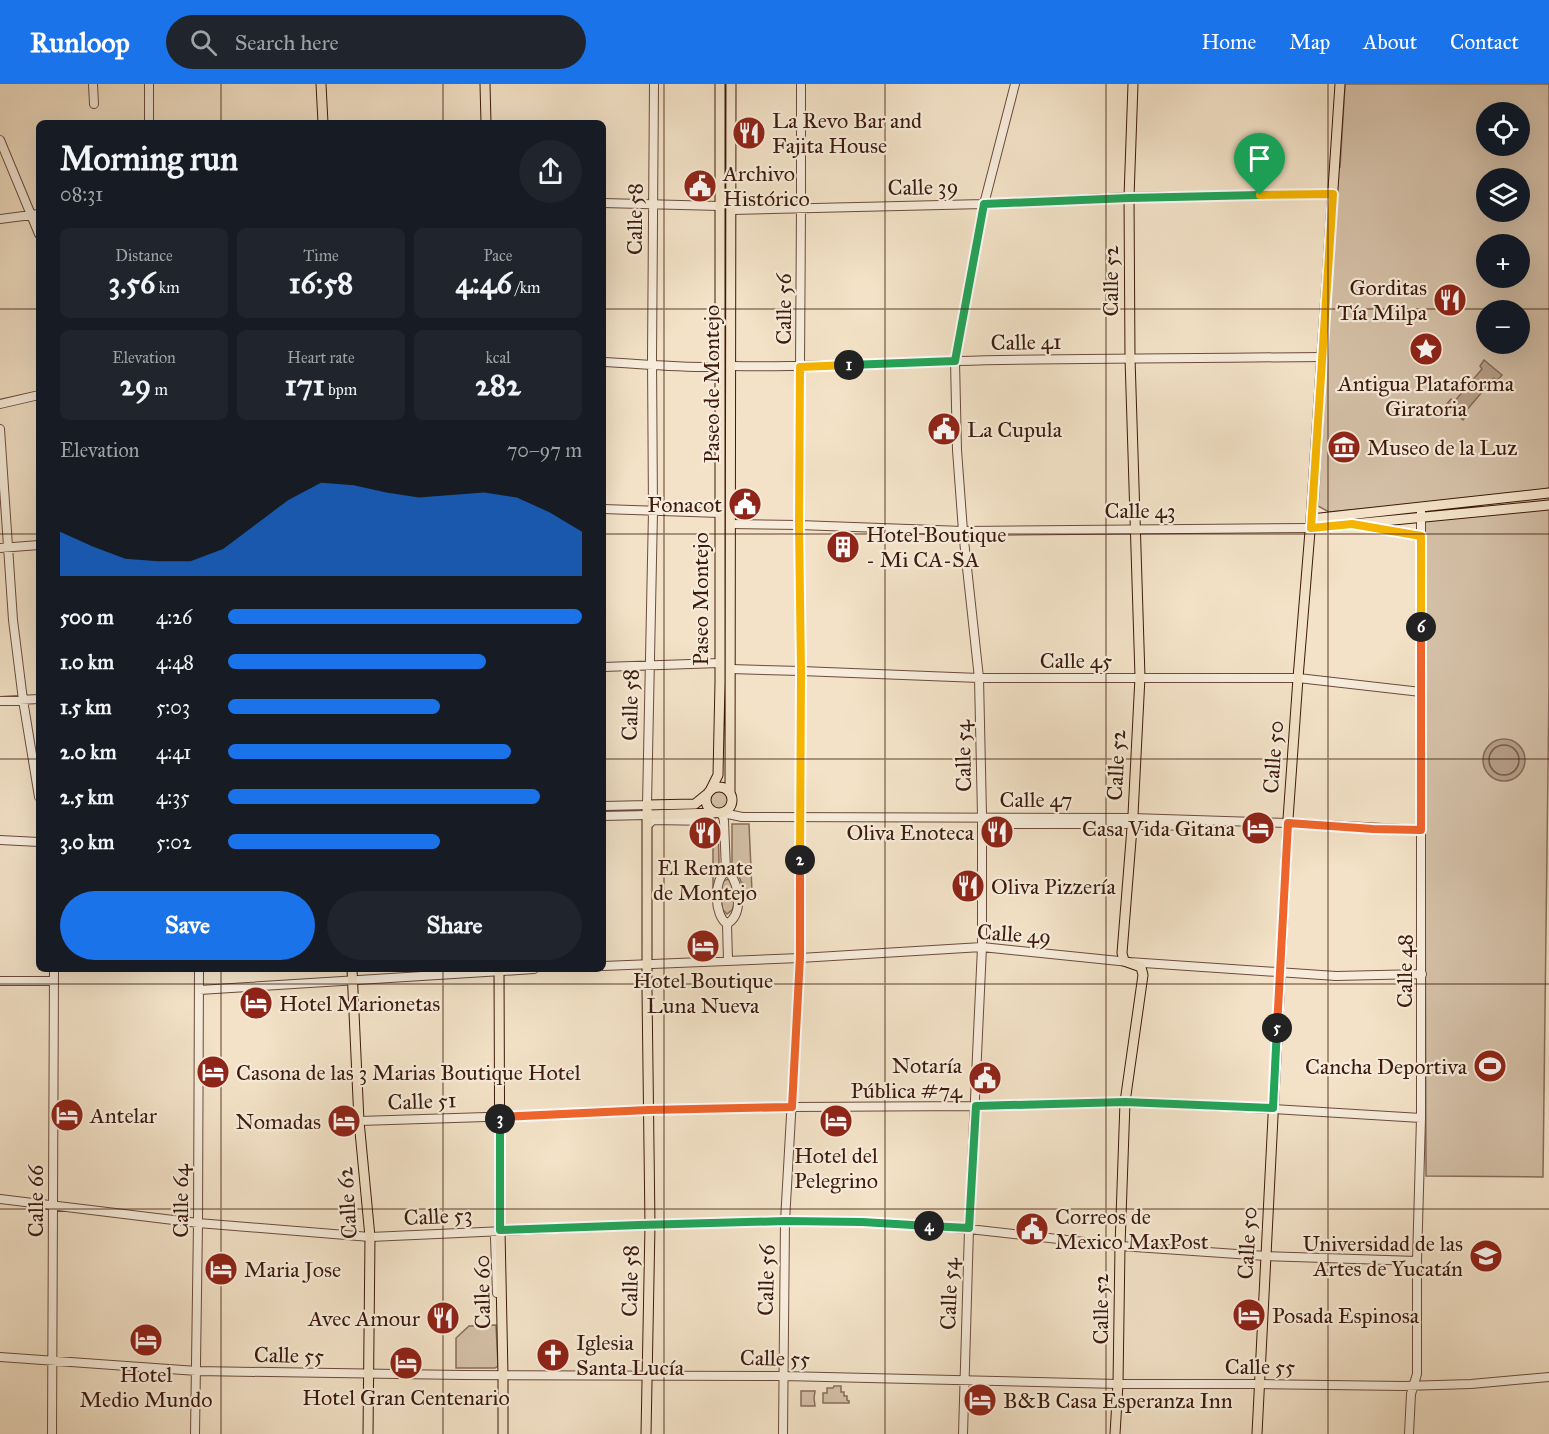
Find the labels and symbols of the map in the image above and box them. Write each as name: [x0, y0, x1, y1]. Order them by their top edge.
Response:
place label: La Revo Bar and Fajita House: [772, 107, 922, 159]
restaurant icon: La Revo Bar and Fajita House: [731, 115, 767, 151]
pin: [1234, 133, 1285, 195]
place label: Archivo Histórico: [722, 160, 810, 212]
public building icon: Archivo Histórico: [682, 168, 718, 204]
street label: Calle 39: [887, 173, 959, 201]
street label: Calle 58: [621, 183, 648, 255]
street label: Calle 52: [1097, 245, 1124, 317]
street label: Calle 56: [770, 273, 797, 345]
place label: Gorditas Tía Milpa: [1337, 274, 1428, 326]
restaurant icon: Gorditas Tía Milpa: [1432, 282, 1468, 318]
street label: Paseo de Montejo: [698, 305, 725, 463]
street label: Calle 41: [990, 328, 1062, 356]
place icon: Antigua Plataforma Giratoria: [1408, 331, 1444, 367]
pin: 1: [834, 350, 864, 380]
place label: Antigua Plataforma Giratoria: [1337, 370, 1515, 422]
public building icon: La Cupula: [926, 411, 962, 447]
place label: La Cupula: [967, 416, 1063, 443]
museum icon: Museo de la Luz: [1326, 429, 1362, 465]
place label: Museo de la Luz: [1367, 434, 1517, 461]
public building icon: Fonacot: [727, 486, 763, 522]
place label: Fonacot: [647, 491, 722, 518]
street label: Calle 43: [1104, 497, 1176, 524]
place label: Hotel Boutique - Mi CA-SA: [866, 521, 1006, 573]
building icon: Hotel Boutique - Mi CA-SA: [825, 529, 861, 565]
street label: Paseo Montejo: [687, 532, 714, 666]
pin: 6: [1406, 612, 1436, 642]
street label: Calle 45: [1040, 647, 1112, 674]
street label: Calle 58: [616, 669, 644, 741]
street label: Calle 54: [949, 719, 977, 792]
street label: Calle 50: [1257, 720, 1289, 794]
street label: Calle 52: [1101, 729, 1131, 801]
street label: Calle 47: [999, 786, 1073, 813]
hotel icon: Casa Vida Gitana: [1240, 810, 1276, 846]
restaurant icon: Oliva Enoteca: [979, 814, 1015, 850]
restaurant icon: El Remate de Montejo: [687, 815, 723, 851]
place label: Casa Vida Gitana: [1082, 815, 1236, 842]
place label: Oliva Enoteca: [847, 819, 975, 846]
pin: 2: [785, 845, 815, 875]
place label: El Remate de Montejo: [653, 854, 757, 906]
restaurant icon: Oliva Pizzería: [950, 868, 986, 904]
place label: Oliva Pizzería: [991, 873, 1117, 900]
street label: Calle 49: [976, 918, 1052, 950]
hotel icon: Hotel Boutique Luna Nueva: [685, 928, 721, 964]
street label: Calle 48: [1391, 934, 1418, 1008]
place label: Hotel Boutique Luna Nueva: [633, 967, 773, 1019]
hotel icon: Hotel Marionetas: [238, 985, 274, 1021]
place label: Hotel Marionetas: [279, 990, 440, 1017]
pin: 5: [1262, 1013, 1292, 1043]
sports icon: Cancha Deportiva: [1472, 1048, 1508, 1084]
place label: Notaría Pública #74: [850, 1052, 963, 1104]
place label: Cancha Deportiva: [1305, 1053, 1468, 1080]
hotel icon: Casona de las 3 Marias Boutique Hotel: [195, 1054, 231, 1090]
place label: Casona de las 3 Marias Boutique Hotel: [236, 1059, 581, 1086]
public building icon: Notaría Pública #74: [967, 1060, 1003, 1096]
street label: Calle 51: [387, 1086, 457, 1116]
hotel icon: Antelar: [49, 1097, 85, 1133]
place label: Antelar: [89, 1102, 158, 1129]
hotel icon: Nomadas: [326, 1103, 362, 1139]
hotel icon: Hotel del Pelegrino: [818, 1103, 854, 1139]
pin: 3: [485, 1104, 515, 1134]
place label: Nomadas: [235, 1108, 321, 1135]
place label: Hotel del Pelegrino: [794, 1142, 878, 1194]
street label: Calle 64: [167, 1163, 194, 1238]
street label: Calle 66: [22, 1164, 49, 1237]
street label: Calle 62: [331, 1166, 363, 1240]
street label: Calle 53: [403, 1201, 473, 1231]
place label: Correos de Mexico MaxPost: [1055, 1203, 1209, 1255]
street label: Calle 50: [1232, 1206, 1262, 1280]
pin: 4: [914, 1211, 944, 1241]
public building icon: Correos de Mexico MaxPost: [1014, 1211, 1050, 1247]
place label: Universidad de las Artes de Yucatán: [1302, 1230, 1463, 1282]
school or university icon: Universidad de las Artes de Yucatán: [1468, 1238, 1504, 1274]
street label: Calle 56: [752, 1243, 780, 1316]
street label: Calle 58: [616, 1245, 644, 1317]
hotel icon: Maria Jose: [203, 1251, 239, 1287]
street label: Calle 60: [468, 1255, 496, 1329]
place label: Maria Jose: [244, 1256, 341, 1283]
street label: Calle 54: [934, 1257, 964, 1330]
street label: Calle 52: [1087, 1273, 1114, 1345]
hotel icon: Posada Espinosa: [1231, 1297, 1267, 1333]
restaurant icon: Avec Amour: [425, 1300, 461, 1336]
place label: Posada Espinosa: [1272, 1302, 1420, 1329]
place label: Avec Amour: [307, 1305, 421, 1332]
hotel icon: Hotel Medio Mundo: [128, 1322, 164, 1358]
place label: Iglesia Santa Lucía: [576, 1329, 685, 1381]
church icon: Iglesia Santa Lucía: [535, 1337, 571, 1373]
street label: Calle 55: [254, 1341, 324, 1369]
street label: Calle 55: [740, 1344, 810, 1372]
hotel icon: Hotel Gran Centenario: [388, 1345, 424, 1381]
street label: Calle 55: [1225, 1353, 1295, 1380]
place label: Hotel Medio Mundo: [80, 1361, 212, 1413]
hotel icon: B&B Casa Esperanza Inn: [962, 1382, 998, 1418]
place label: Hotel Gran Centenario: [302, 1384, 510, 1411]
place label: B&B Casa Esperanza Inn: [1003, 1387, 1233, 1414]

